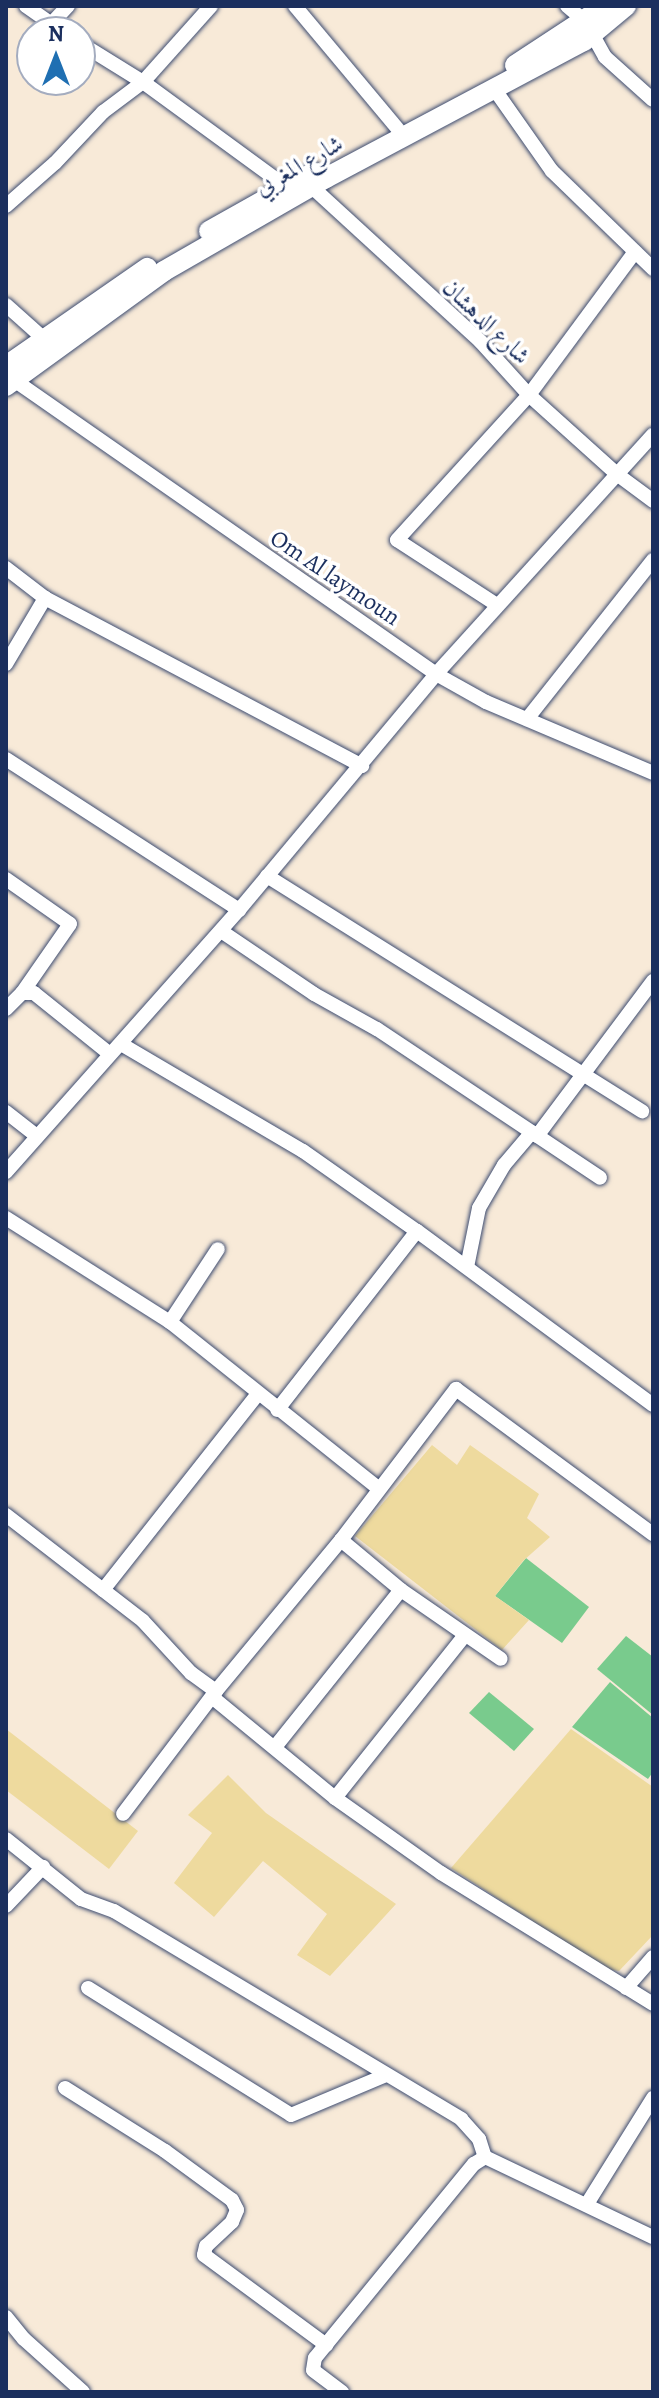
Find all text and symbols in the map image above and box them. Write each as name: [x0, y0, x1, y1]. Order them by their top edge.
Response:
north arrow: [16, 16, 96, 96]
text: N: [48, 19, 64, 49]
street label: شارع المغربي: [250, 129, 348, 203]
street label: شارع الدهشان: [436, 273, 536, 371]
street label: Om Al laymoun: [264, 524, 406, 632]

